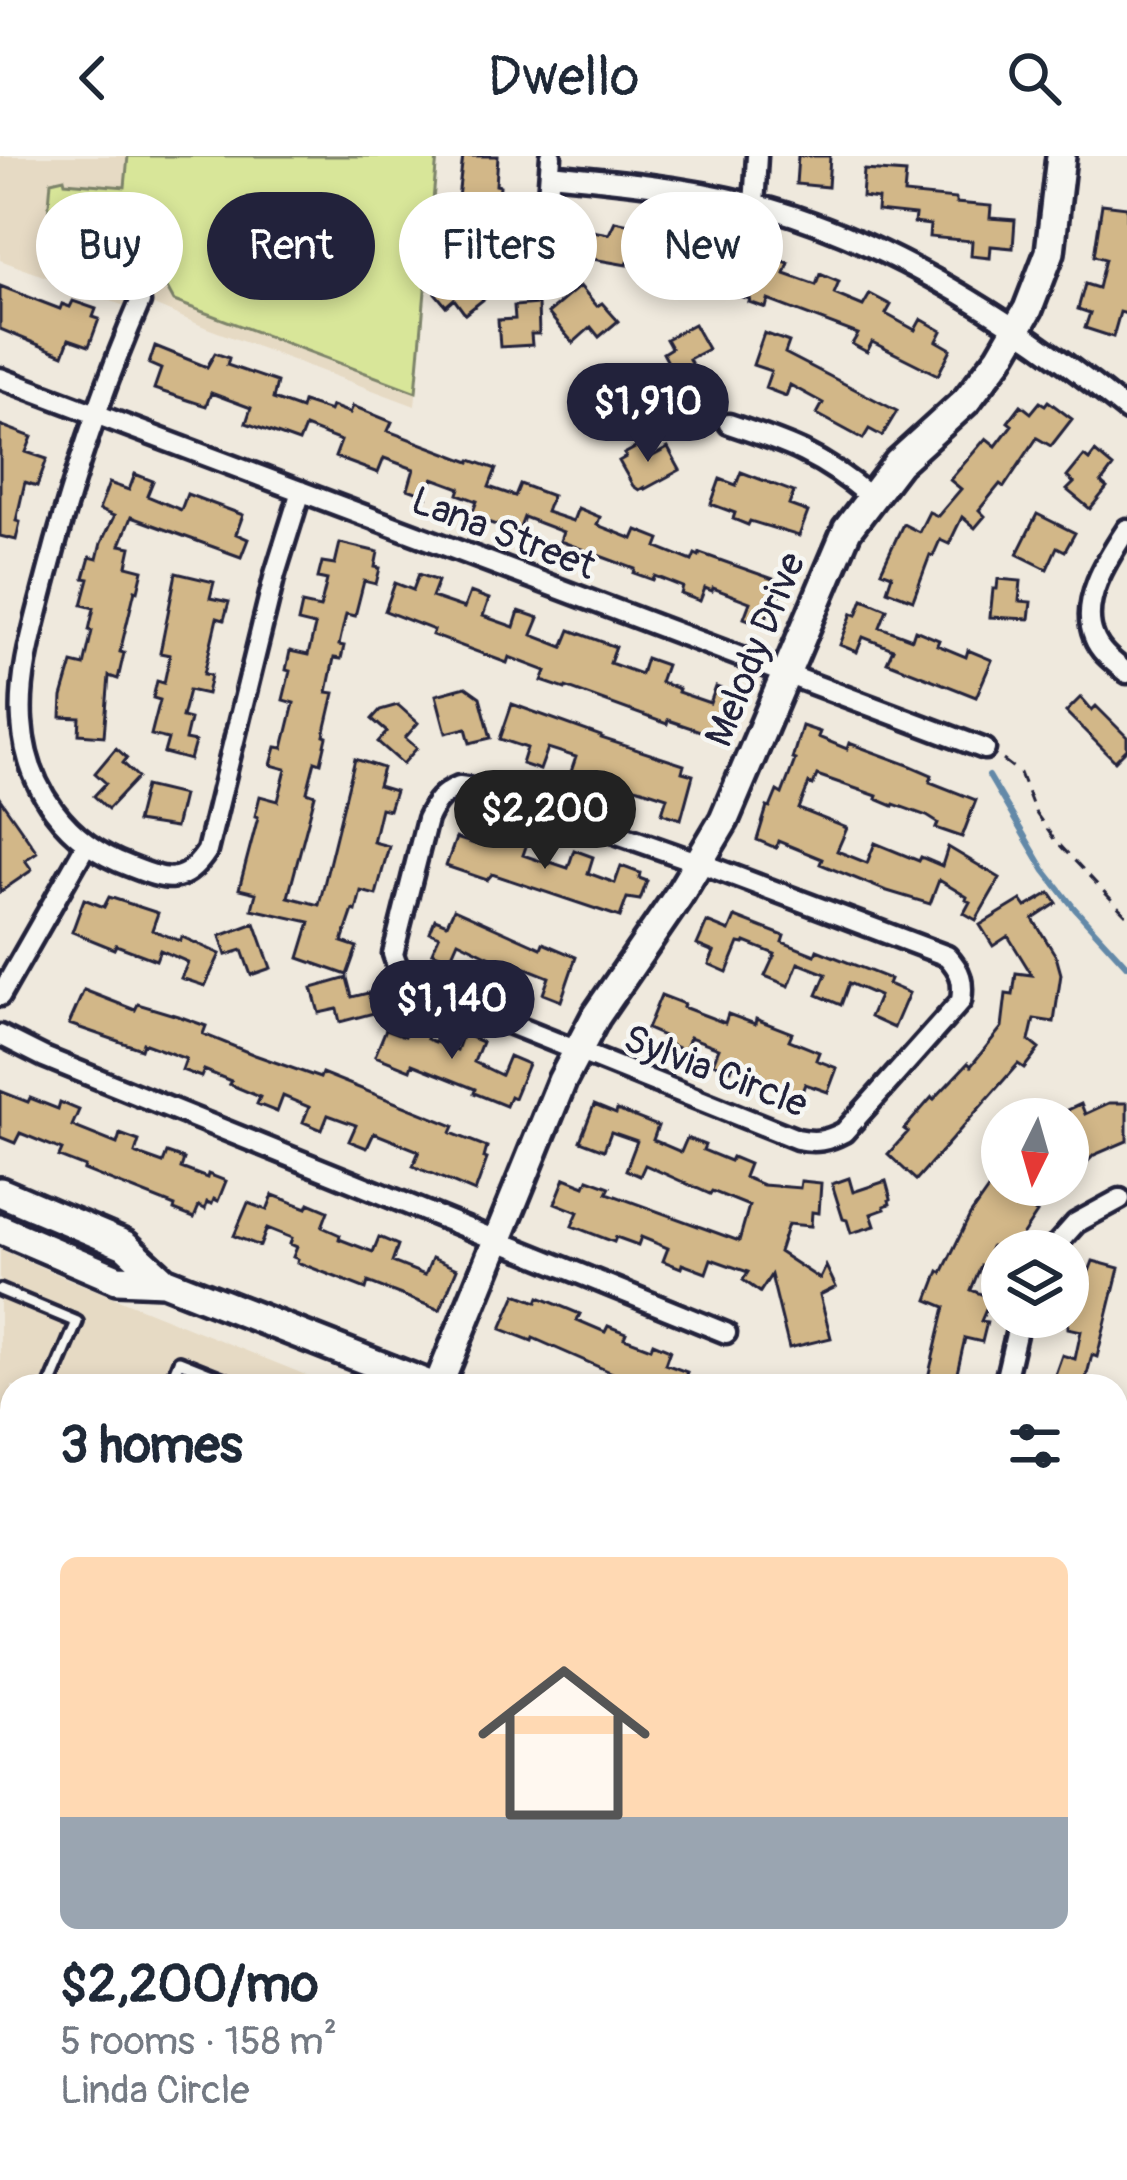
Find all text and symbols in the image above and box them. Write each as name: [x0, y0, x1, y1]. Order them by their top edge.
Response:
text: Dwello: [488, 44, 639, 112]
icon: back: [60, 45, 126, 111]
icon: search: [1001, 45, 1067, 111]
chip: Buy: [36, 192, 183, 300]
chip: Rent: [207, 192, 375, 300]
chip: Filters: [399, 192, 597, 300]
chip: New: [621, 192, 783, 300]
pin: $1,910: [550, 363, 746, 465]
text: $1,910: [594, 377, 702, 426]
street label: Lana Street: [404, 476, 603, 591]
street label: Melody Drive: [694, 545, 817, 754]
pin: $2,200: [447, 770, 643, 872]
text: $2,200: [481, 784, 609, 833]
pin: $1,140: [354, 960, 550, 1062]
text: $1,140: [397, 974, 507, 1023]
street label: Sylvia Circle: [617, 1014, 814, 1129]
north arrow: [981, 1098, 1089, 1206]
map controls: [981, 1098, 1089, 1338]
button: layers: [981, 1230, 1089, 1338]
icon: filters: [1002, 1413, 1068, 1479]
text: 3 homes: [60, 1414, 243, 1478]
icon: home: [456, 1635, 672, 1851]
text: $2,200/mo: [60, 1953, 318, 2017]
text: 5 rooms · 158 m²: [60, 2017, 337, 2066]
text: Linda Circle: [60, 2066, 250, 2115]

